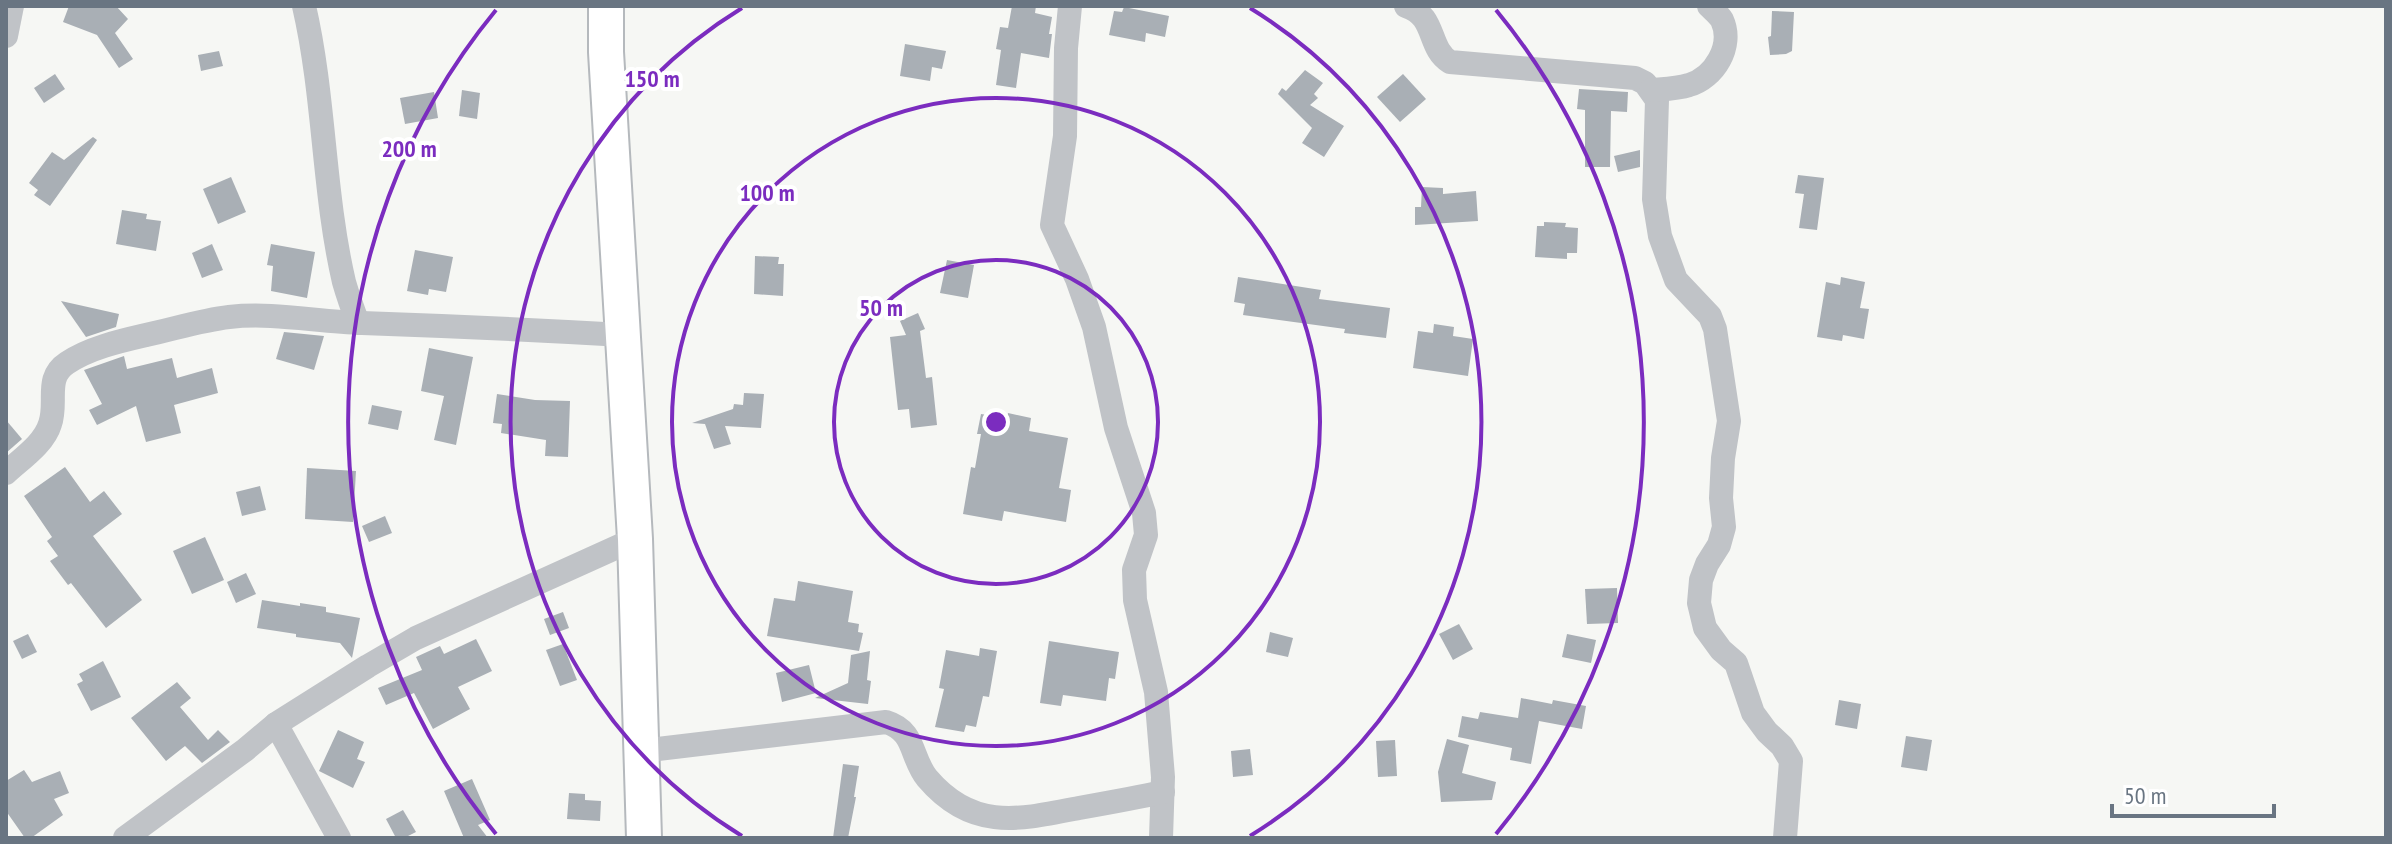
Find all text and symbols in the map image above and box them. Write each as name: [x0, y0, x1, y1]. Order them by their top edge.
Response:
text: 150 m: [624, 63, 680, 94]
text: 200 m: [381, 133, 437, 164]
text: 100 m: [739, 177, 795, 208]
text: 50 m: [859, 292, 903, 323]
centre of rings: [982, 408, 1010, 436]
scale bar: [2112, 768, 2274, 818]
text: 50 m: [2124, 780, 2166, 811]

